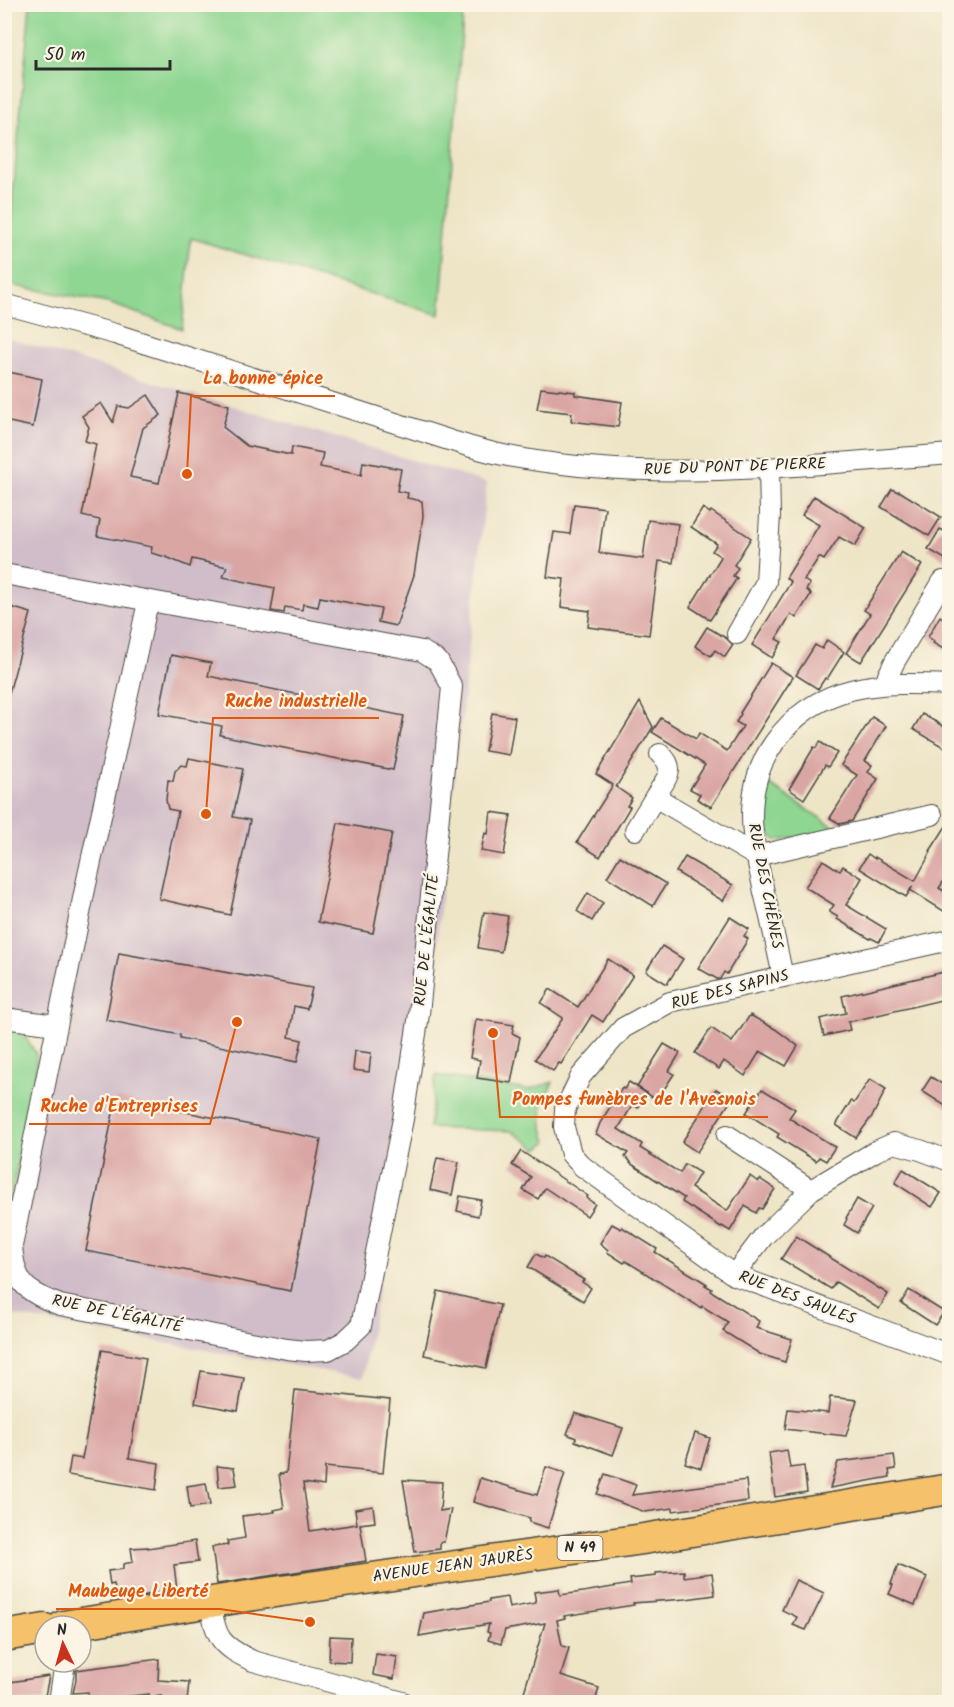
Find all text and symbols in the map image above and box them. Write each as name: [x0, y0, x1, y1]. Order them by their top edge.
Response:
scale bar: [36, 33, 170, 71]
text: 50 m: [45, 41, 85, 70]
callout: La bonne épice: [191, 360, 335, 396]
text: La bonne épice: [203, 365, 323, 394]
street label: RUE DU PONT DE PIERRE: [643, 451, 827, 483]
callout: Ruche industrielle: [213, 682, 379, 718]
text: Ruche industrielle: [225, 688, 367, 717]
street label: RUE DES CHÊNES: [741, 821, 790, 952]
street label: RUE DE L'ÉGALITÉ: [408, 872, 446, 1007]
street label: RUE DES SAPINS: [669, 963, 792, 1017]
callout: Pompes funèbres de l'Avesnois: [500, 1081, 768, 1117]
text: Pompes funèbres de l'Avesnois: [512, 1086, 756, 1115]
callout: Ruche d'Entreprises: [29, 1088, 210, 1124]
text: Ruche d'Entreprises: [40, 1093, 198, 1122]
street label: RUE DES SAULES: [735, 1264, 860, 1332]
street label: RUE DE L'ÉGALITÉ: [50, 1288, 185, 1340]
road number: N 49: [558, 1536, 602, 1560]
street label: AVENUE JEAN JAURÈS: [371, 1542, 535, 1590]
callout: Maubeuge Liberté: [56, 1573, 220, 1609]
text: Maubeuge Liberté: [68, 1578, 209, 1607]
north arrow: [33, 1614, 93, 1674]
text: N: [56, 1618, 68, 1643]

